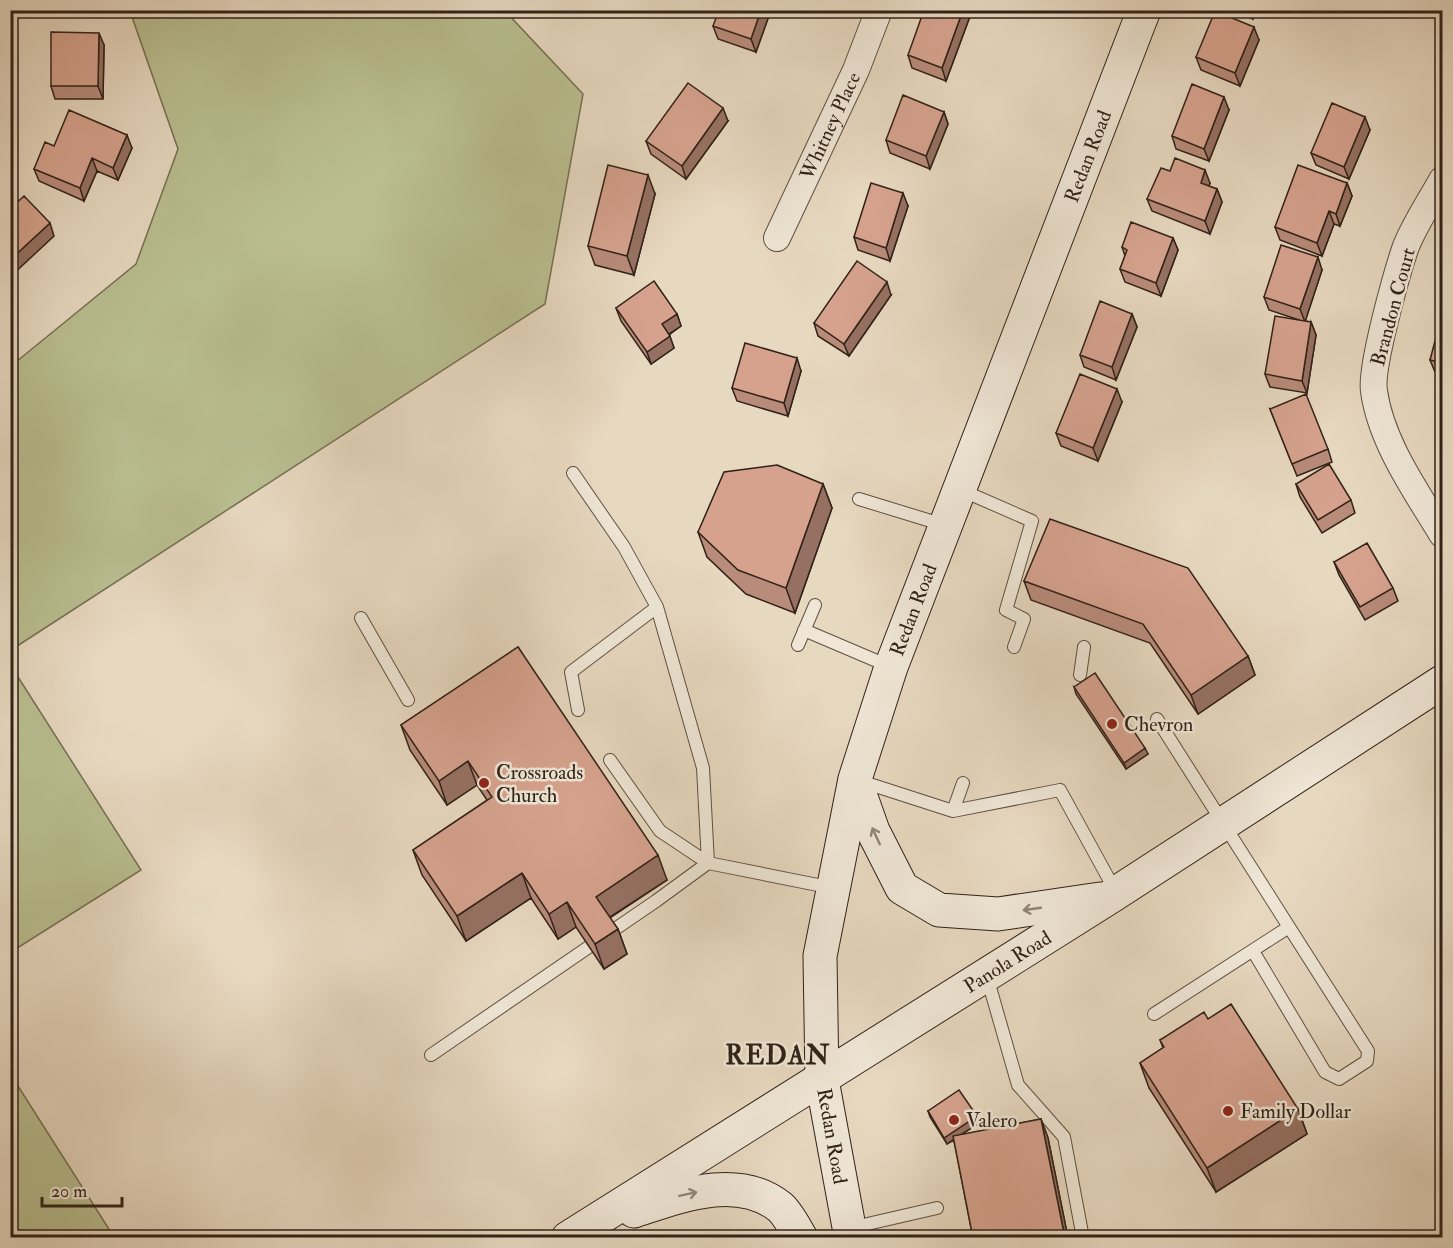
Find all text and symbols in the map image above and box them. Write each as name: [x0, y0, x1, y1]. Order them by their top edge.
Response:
street label: Whitney Place: [793, 68, 866, 184]
street label: Redan Road: [1059, 106, 1117, 206]
street label: Brandon Court: [1365, 245, 1421, 369]
street label: Redan Road: [884, 560, 942, 660]
place label: Chevron: [1124, 712, 1193, 737]
marker: Chevron: [1105, 717, 1119, 731]
place label: Crossroads Church: [496, 760, 583, 808]
marker: Crossroads Church: [477, 776, 491, 790]
one-way arrow: [869, 827, 881, 845]
one-way arrow: [1022, 903, 1042, 914]
street label: Panola Road: [959, 925, 1056, 998]
district label: REDAN: [725, 1040, 831, 1072]
street label: Redan Road: [811, 1086, 853, 1186]
place label: Family Dollar: [1240, 1099, 1351, 1124]
marker: Family Dollar: [1221, 1104, 1235, 1118]
place label: Valero: [966, 1108, 1017, 1133]
marker: Valero: [947, 1113, 961, 1127]
scale bar: [42, 1170, 122, 1208]
text: 20 m: [51, 1180, 87, 1203]
one-way arrow: [679, 1188, 698, 1200]

